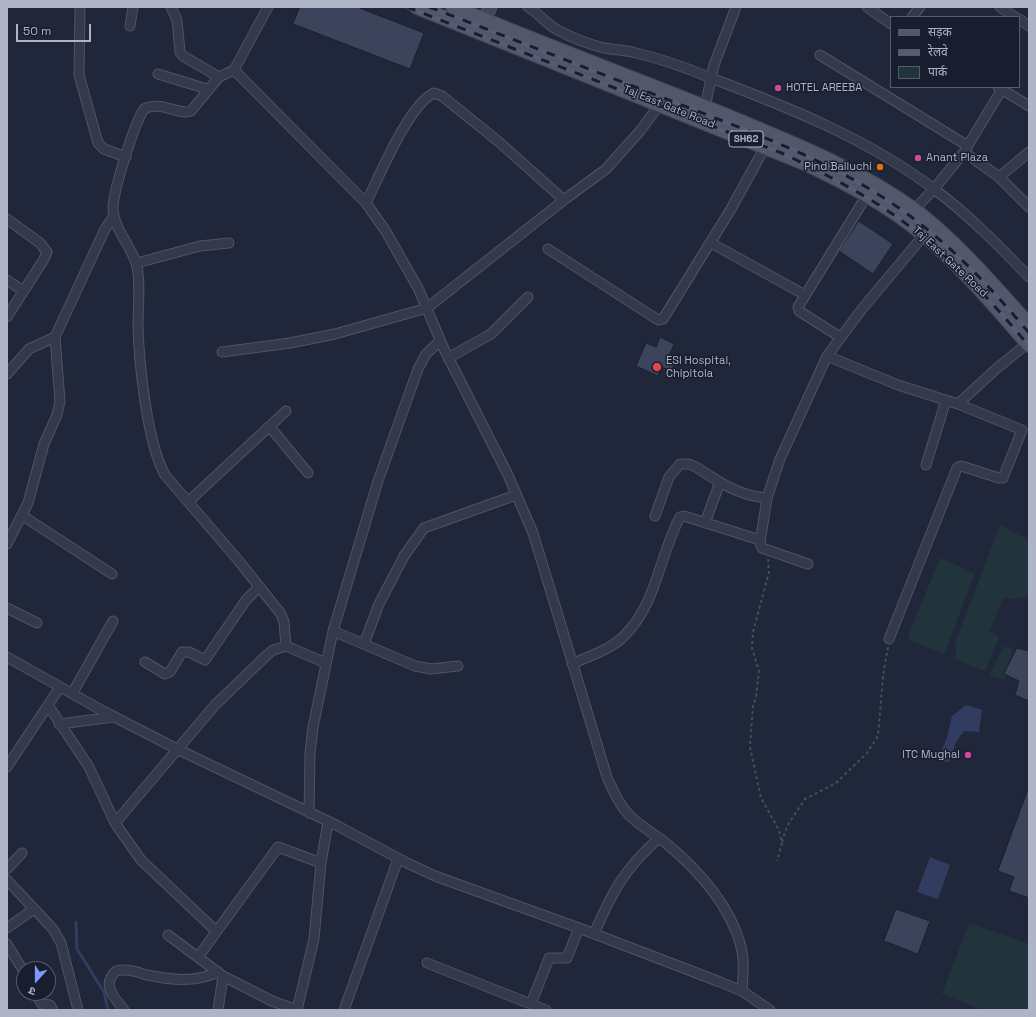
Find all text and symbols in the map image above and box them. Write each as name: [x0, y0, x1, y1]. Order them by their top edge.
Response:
scale bar: [18, 16, 93, 42]
legend: [890, 16, 1020, 88]
text: 50 m: [23, 23, 51, 39]
text: सड़क: [928, 24, 952, 40]
text: रेलवे: [928, 44, 948, 60]
text: पार्क: [928, 64, 947, 80]
place label: HOTEL AREEBA: [786, 81, 862, 95]
street label: Taj East Gate Road: [621, 83, 717, 131]
marker: HOTEL AREEBA: [773, 83, 783, 93]
road number: SH62: [729, 131, 763, 147]
place label: Anant Plaza: [926, 151, 988, 165]
marker: Anant Plaza: [913, 153, 923, 163]
place label: Pind Balluchi: [804, 160, 872, 174]
marker: Pind Balluchi: [875, 162, 885, 172]
street label: Taj East Gate Road: [910, 224, 990, 300]
place label: ESI Hospital, Chipitola: [666, 354, 731, 380]
marker: ESI Hospital, Chipitola: [651, 361, 663, 373]
place label: ITC Mughal: [902, 748, 960, 762]
marker: ITC Mughal: [963, 750, 973, 760]
north arrow: [16, 961, 56, 1001]
text: उ: [27, 984, 38, 999]

